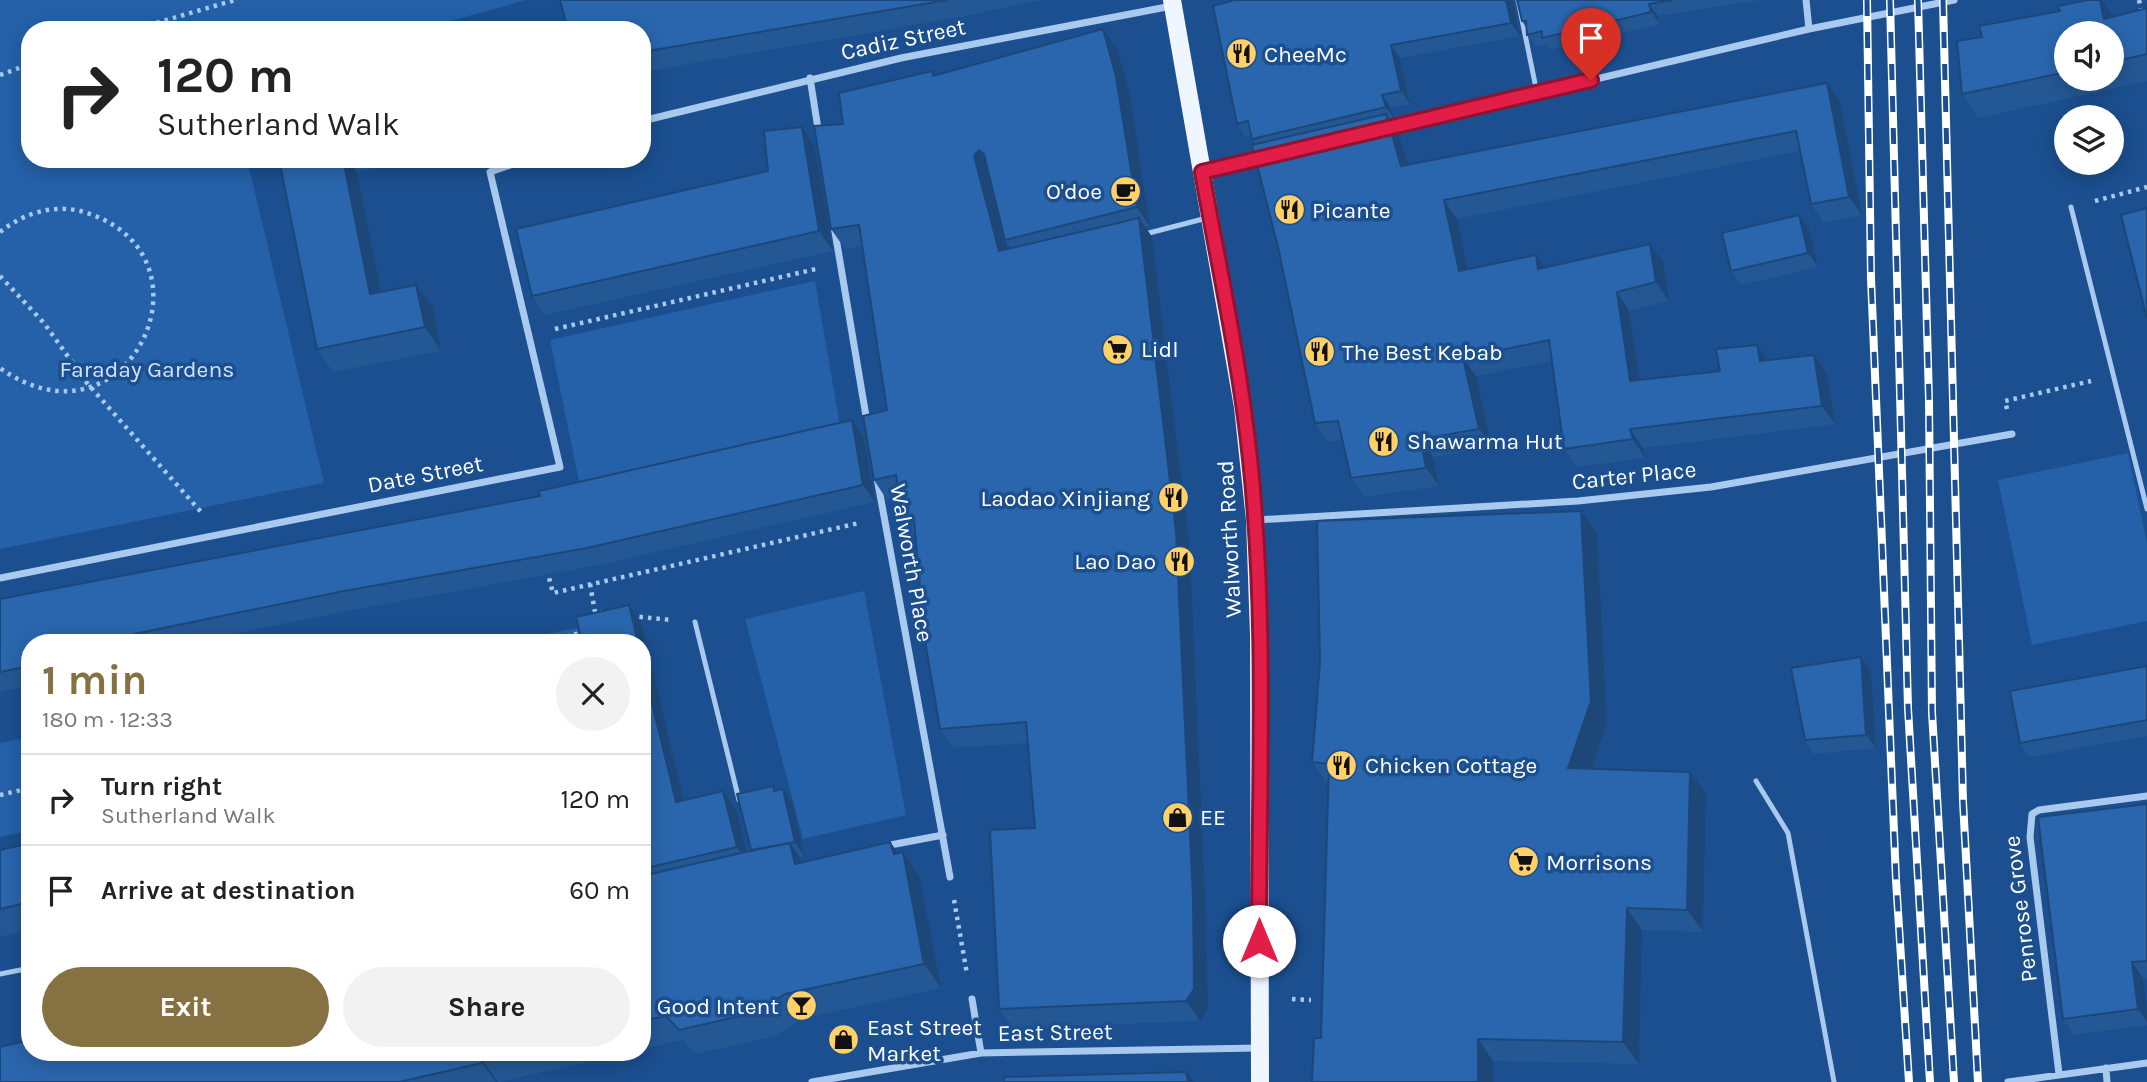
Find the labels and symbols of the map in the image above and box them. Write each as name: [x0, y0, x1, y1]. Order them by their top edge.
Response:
pin: [1561, 8, 1621, 80]
street label: Cadiz Street: [838, 13, 968, 66]
restaurant icon: CheeMc: [1224, 37, 1258, 71]
place label: CheeMc: [1264, 41, 1347, 68]
cafe icon: O'doe: [1108, 174, 1142, 208]
place label: O'doe: [1046, 178, 1102, 205]
restaurant icon: Picante: [1272, 193, 1306, 227]
place label: Picante: [1312, 197, 1390, 224]
supermarket icon: Lidl: [1101, 332, 1135, 366]
restaurant icon: The Best Kebab: [1302, 335, 1336, 369]
place label: Lidl: [1141, 336, 1179, 363]
place label: The Best Kebab: [1342, 339, 1503, 366]
park label: Faraday Gardens: [60, 356, 234, 383]
restaurant icon: Shawarma Hut: [1367, 424, 1401, 458]
place label: Shawarma Hut: [1407, 428, 1563, 455]
street label: Date Street: [365, 450, 485, 499]
street label: Carter Place: [1571, 456, 1698, 495]
street label: Walworth Road: [1212, 460, 1247, 618]
restaurant icon: Laodao Xinjiang: [1156, 481, 1190, 515]
street label: Walworth Place: [884, 482, 939, 644]
place label: Laodao Xinjiang: [981, 485, 1150, 512]
restaurant icon: Lao Dao: [1162, 544, 1196, 578]
place label: Lao Dao: [1074, 548, 1156, 575]
restaurant icon: Chicken Cottage: [1325, 748, 1359, 782]
place label: Chicken Cottage: [1365, 752, 1537, 779]
shop icon: EE: [1160, 800, 1194, 834]
place label: EE: [1200, 804, 1226, 831]
street label: Penrose Grove: [1998, 834, 2043, 984]
supermarket icon: Morrisons: [1506, 845, 1540, 879]
place label: Morrisons: [1546, 849, 1652, 876]
position arrow: [1222, 904, 1296, 978]
bar icon: Good Intent: [785, 989, 819, 1023]
place label: Good Intent: [657, 993, 779, 1020]
place label: East Street Market: [867, 1014, 982, 1067]
street label: East Street: [997, 1018, 1113, 1047]
shop icon: East Street Market: [827, 1023, 861, 1057]

